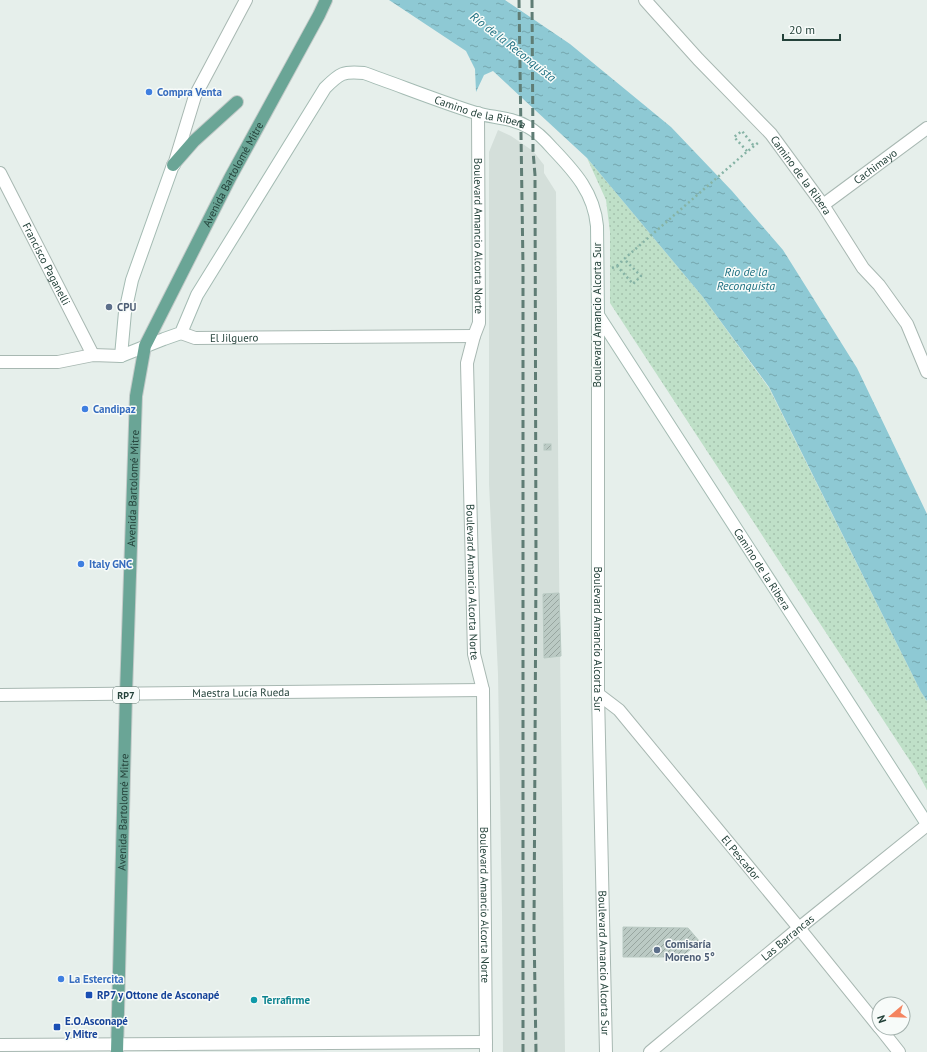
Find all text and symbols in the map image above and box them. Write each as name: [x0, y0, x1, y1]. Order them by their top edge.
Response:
water label: Río de la Reconquista: [468, 9, 559, 85]
scale bar: [783, 16, 840, 42]
text: 20 m: [789, 22, 815, 37]
place label: Compra Venta: [157, 85, 222, 99]
marker: Compra Venta: [144, 87, 154, 97]
street label: Camino de la Ribera: [433, 92, 529, 132]
street label: Avenida Bartolomé Mitre: [199, 119, 267, 229]
street label: Camino de la Ribera: [768, 133, 834, 218]
street label: Cachimayo: [851, 146, 900, 187]
street label: Boulevard Amancio Alcorta Norte: [471, 158, 486, 315]
street label: Francisco Paganelli: [20, 220, 73, 307]
street label: Boulevard Amancio Alcorta Sur: [590, 242, 604, 388]
water label: Río de la Reconquista: [717, 264, 775, 293]
place label: CPU: [117, 300, 136, 314]
marker: CPU: [104, 302, 114, 312]
street label: El Jilguero: [210, 331, 259, 345]
place label: Candipaz: [93, 402, 136, 416]
marker: Candipaz: [80, 404, 90, 414]
street label: Avenida Bartolomé Mitre: [124, 429, 142, 547]
street label: Boulevard Amancio Alcorta Norte: [463, 504, 482, 662]
street label: Camino de la Ribera: [731, 526, 794, 613]
place label: Italy GNC: [89, 557, 132, 571]
marker: Italy GNC: [76, 559, 86, 569]
street label: Boulevard Amancio Alcorta Sur: [591, 566, 605, 712]
street label: Maestra Lucía Rueda: [192, 685, 290, 700]
road number: RP7: [113, 687, 139, 703]
street label: Avenida Bartolomé Mitre: [115, 753, 132, 871]
street label: Boulevard Amancio Alcorta Norte: [477, 827, 492, 984]
street label: El Pescador: [718, 832, 764, 883]
street label: Boulevard Amancio Alcorta Sur: [595, 890, 613, 1036]
street label: Las Barrancas: [758, 911, 817, 964]
place label: Comisaría Moreno 5°: [665, 937, 715, 964]
marker: Comisaría Moreno 5°: [652, 945, 662, 955]
place label: La Estercita: [69, 972, 124, 986]
marker: La Estercita: [56, 974, 66, 984]
place label: RP7 y Ottone de Asconapé: [97, 988, 220, 1002]
marker: RP7 y Ottone de Asconapé: [84, 990, 94, 1000]
place label: Terrafirme: [262, 993, 310, 1007]
marker: Terrafirme: [249, 995, 259, 1005]
north arrow: [871, 996, 911, 1036]
place label: E.O.Asconapé y Mitre: [64, 1014, 128, 1041]
text: N: [874, 1014, 889, 1025]
marker: E.O.Asconapé y Mitre: [52, 1022, 62, 1032]

